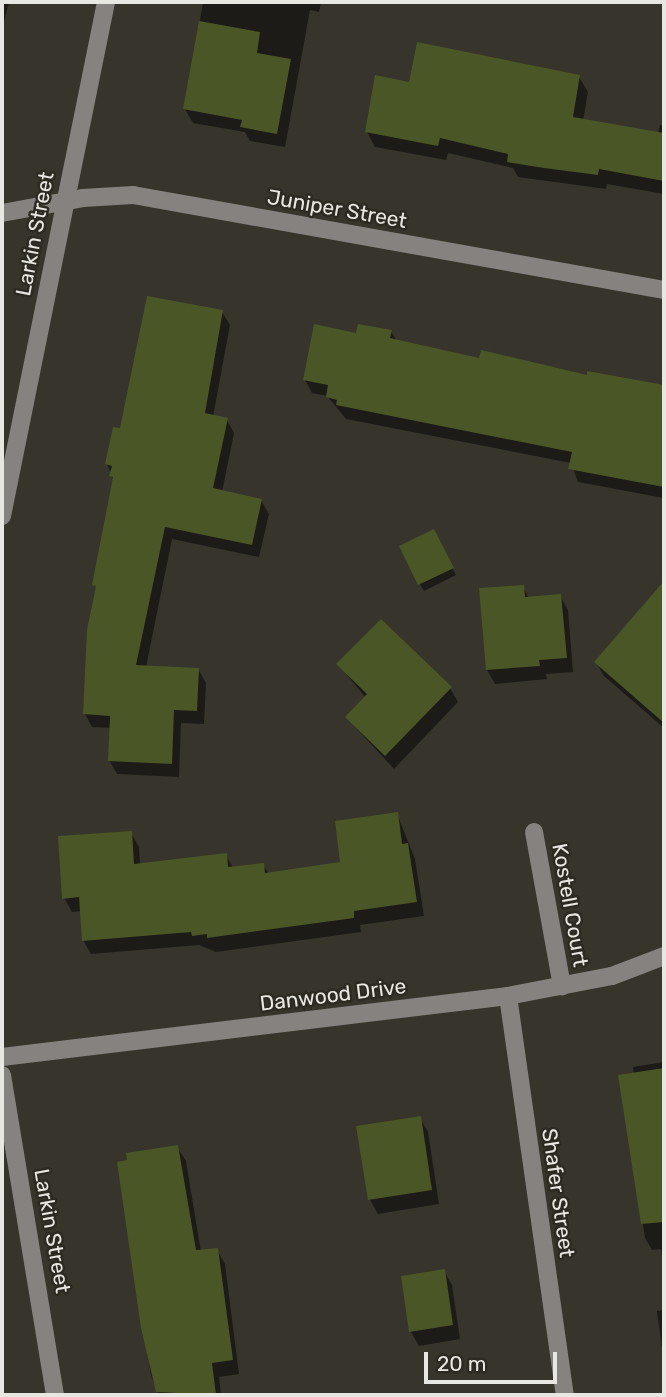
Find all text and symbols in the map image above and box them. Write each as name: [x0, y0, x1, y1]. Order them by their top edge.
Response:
street label: Larkin Street: [11, 170, 59, 298]
street label: Juniper Street: [265, 184, 409, 234]
street label: Kostell Court: [547, 841, 593, 969]
street label: Danwood Drive: [258, 974, 408, 1016]
street label: Shafer Street: [536, 1126, 580, 1260]
street label: Larkin Street: [29, 1167, 75, 1295]
scale bar: [428, 1338, 561, 1382]
text: 20 m: [437, 1351, 486, 1376]

